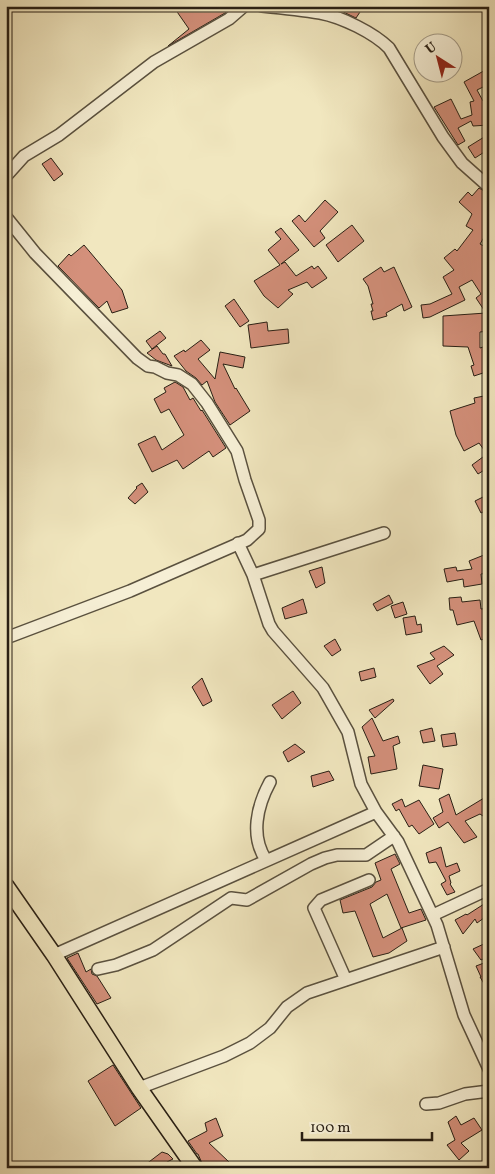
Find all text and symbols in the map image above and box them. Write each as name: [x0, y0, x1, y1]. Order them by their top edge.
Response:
north arrow: [412, 32, 462, 82]
text: U: [422, 38, 441, 59]
scale bar: [302, 1109, 432, 1141]
text: 100 m: [310, 1118, 350, 1139]

